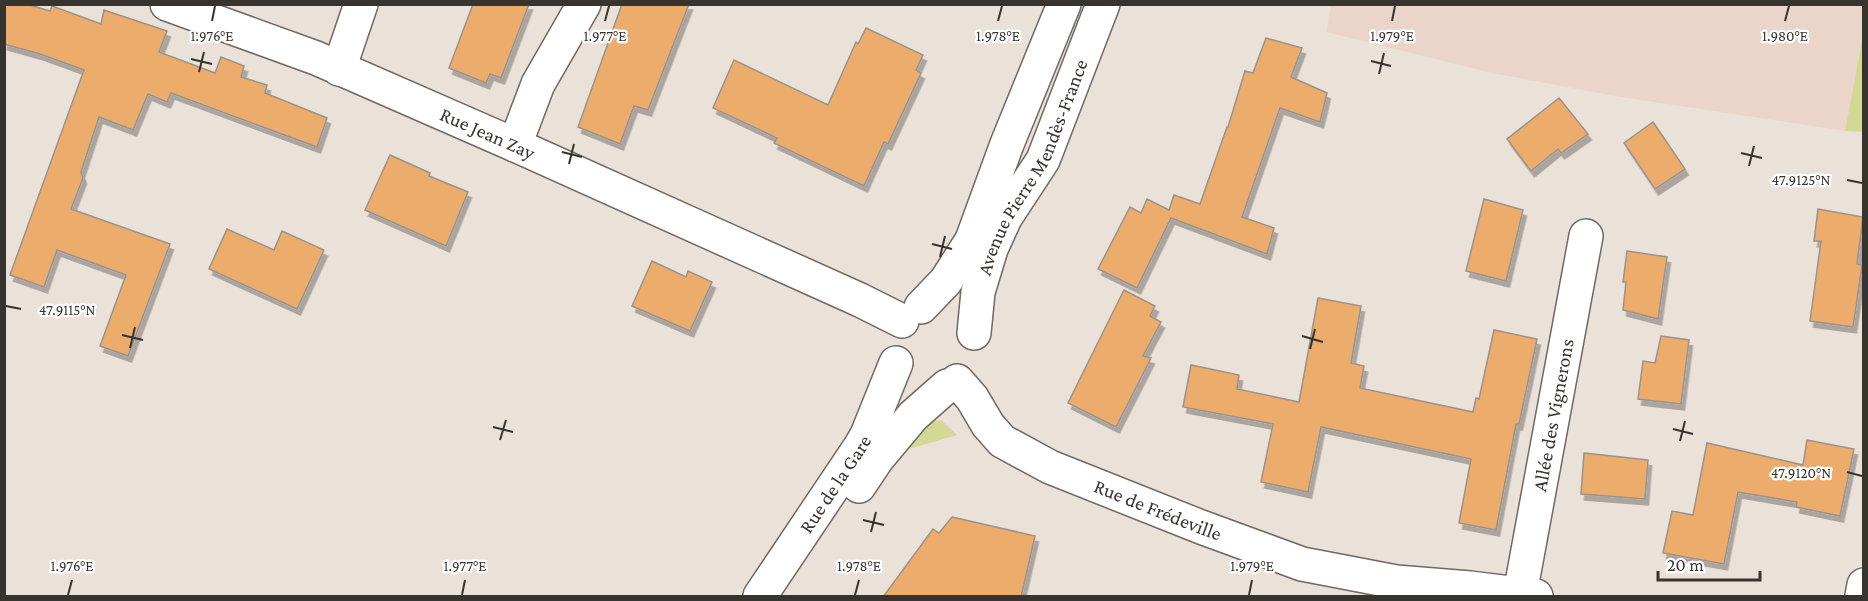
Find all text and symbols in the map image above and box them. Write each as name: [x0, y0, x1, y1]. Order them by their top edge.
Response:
text: 1.976°E: [191, 28, 233, 44]
text: 1.977°E: [584, 28, 627, 44]
text: 1.978°E: [976, 28, 1020, 44]
text: 1.979°E: [1370, 28, 1414, 44]
text: 1.980°E: [1762, 28, 1808, 44]
street label: Avenue Pierre Mendès-France: [973, 56, 1092, 278]
street label: Rue Jean Zay: [437, 103, 539, 165]
text: 47.9125°N: [1772, 172, 1831, 188]
text: 47.9115°N: [39, 302, 95, 318]
street label: Allée des Vignerons: [1528, 337, 1578, 493]
street label: Rue de la Gare: [795, 431, 876, 537]
text: 47.9120°N: [1771, 465, 1831, 481]
street label: Rue de Frédeville: [1091, 475, 1225, 545]
scale bar: [1658, 544, 1760, 582]
text: 20 m: [1667, 555, 1704, 575]
text: 1.976°E: [51, 558, 93, 574]
text: 1.977°E: [444, 558, 487, 574]
text: 1.978°E: [837, 558, 881, 574]
text: 1.979°E: [1230, 558, 1274, 574]

